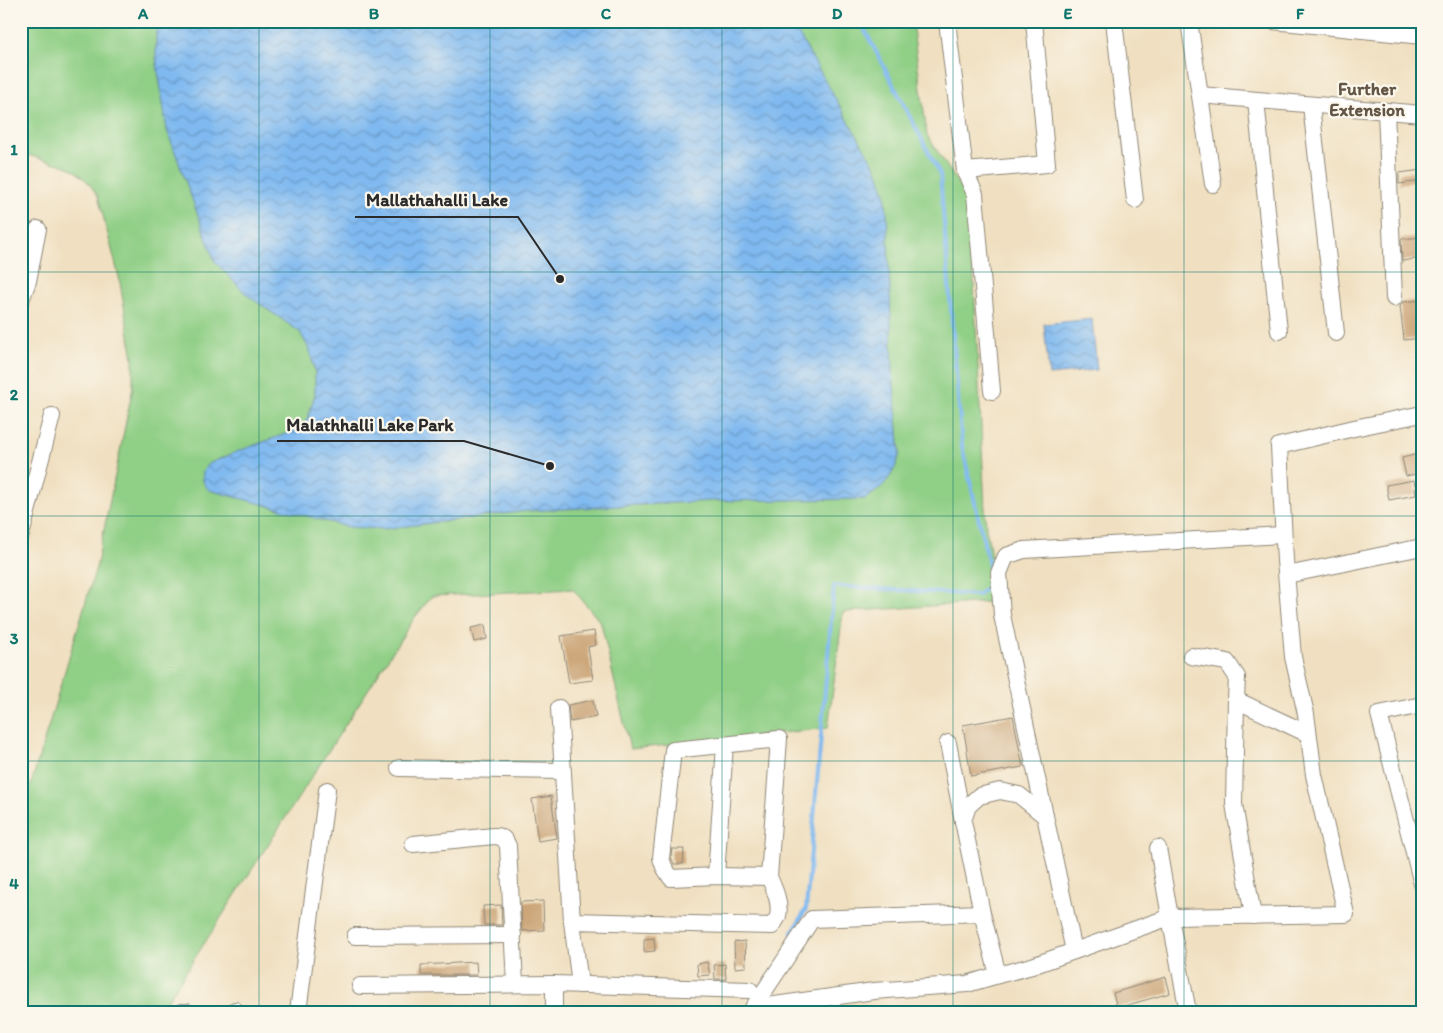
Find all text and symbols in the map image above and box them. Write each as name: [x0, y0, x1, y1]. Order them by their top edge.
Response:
text: A: [137, 4, 149, 23]
text: B: [369, 4, 380, 23]
text: C: [601, 4, 612, 23]
text: D: [832, 4, 843, 23]
text: E: [1064, 4, 1073, 23]
text: F: [1296, 4, 1305, 23]
district label: Further Extension: [1329, 78, 1405, 121]
text: 1: [10, 140, 18, 159]
callout: Mallathahalli Lake: [355, 184, 518, 217]
text: Mallathahalli Lake: [366, 189, 508, 211]
text: 2: [10, 385, 19, 404]
callout: Malathhalli Lake Park: [277, 408, 464, 441]
text: Malathhalli Lake Park: [286, 414, 454, 436]
text: 3: [10, 629, 19, 648]
text: 4: [9, 874, 19, 893]

